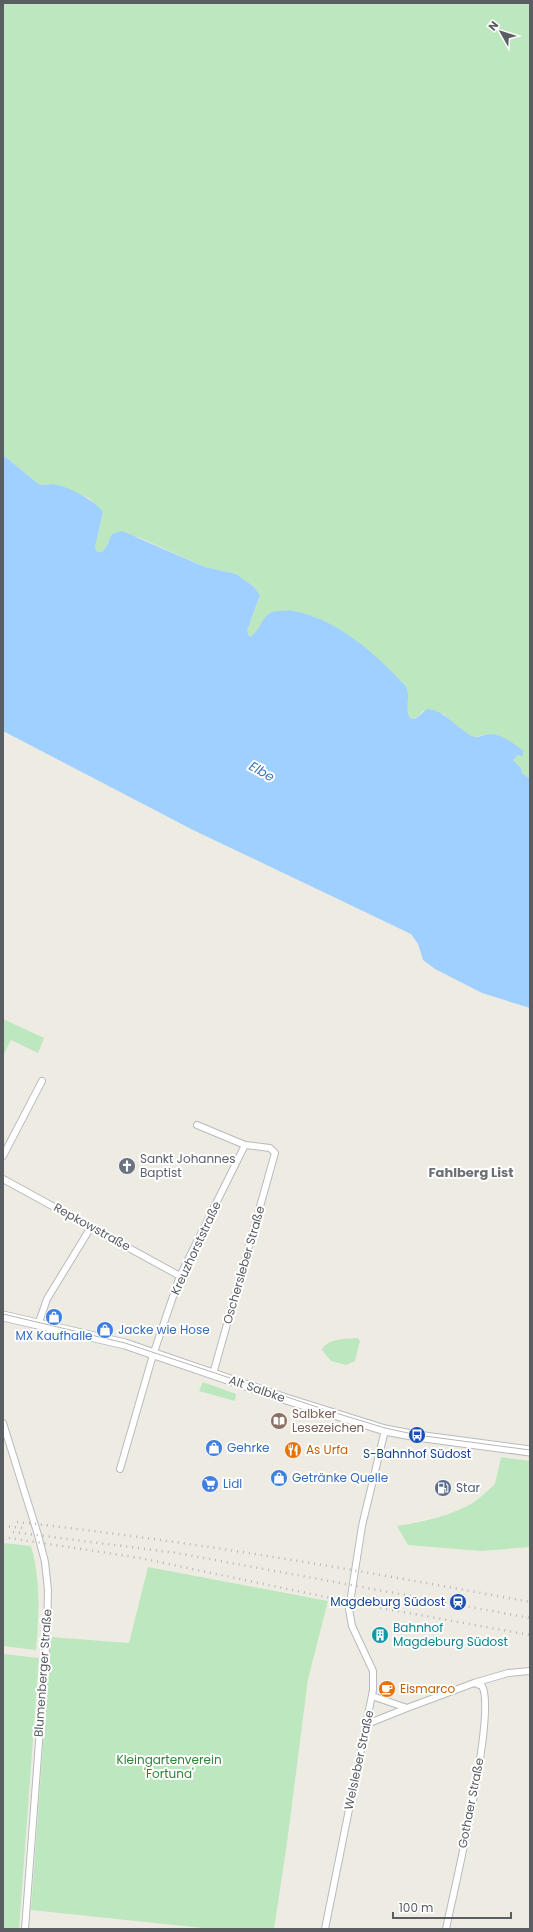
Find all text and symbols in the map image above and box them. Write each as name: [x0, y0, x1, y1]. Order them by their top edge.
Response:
north arrow: [481, 12, 521, 52]
text: N: [484, 17, 502, 34]
water label: Elbe: [245, 757, 278, 786]
place label: Sankt Johannes Baptist: [140, 1150, 236, 1181]
church icon: Sankt Johannes Baptist: [117, 1156, 137, 1176]
district label: Fahlberg List: [428, 1163, 514, 1182]
street label: Repkowstraße: [51, 1198, 134, 1255]
street label: Kreuzhorststraße: [166, 1198, 225, 1297]
street label: Oschersleber Straße: [219, 1204, 269, 1326]
shop icon: MX Kaufhalle: [44, 1307, 64, 1327]
shop icon: Jacke wie Hose: [95, 1320, 115, 1340]
place label: Jacke wie Hose: [118, 1321, 210, 1338]
place label: MX Kaufhalle: [15, 1327, 93, 1344]
street label: Alt Salbke: [227, 1371, 288, 1406]
place label: Salbker Lesezeichen: [292, 1405, 364, 1436]
library icon: Salbker Lesezeichen: [269, 1411, 289, 1431]
bus stop icon: S-Bahnhof Südost: [407, 1425, 427, 1445]
shop icon: Gehrke: [204, 1438, 224, 1458]
place label: Gehrke: [227, 1439, 270, 1456]
restaurant icon: As Urfa: [283, 1440, 303, 1460]
place label: As Urfa: [306, 1441, 348, 1458]
place label: S-Bahnhof Südost: [363, 1445, 471, 1462]
shop icon: Getränke Quelle: [269, 1468, 289, 1488]
place label: Getränke Quelle: [292, 1469, 388, 1486]
supermarket icon: Lidl: [200, 1474, 220, 1494]
place label: Lidl: [223, 1475, 242, 1492]
fuel station icon: Star: [433, 1478, 453, 1498]
place label: Star: [456, 1479, 481, 1496]
station icon: Magdeburg Südost: [448, 1592, 468, 1612]
place label: Magdeburg Südost: [330, 1593, 445, 1610]
street label: Blumenberger Straße: [30, 1608, 55, 1738]
place label: Bahnhof Magdeburg Südost: [393, 1619, 508, 1650]
building icon: Bahnhof Magdeburg Südost: [370, 1625, 390, 1645]
cafe icon: Eismarco: [377, 1679, 397, 1699]
place label: Eismarco: [400, 1680, 456, 1697]
street label: Welsleber Straße: [340, 1708, 377, 1811]
park label: Kleingartenverein 'Fortuna': [116, 1751, 222, 1782]
street label: Gothaer Straße: [453, 1756, 488, 1850]
scale bar: [393, 1894, 511, 1920]
text: 100 m: [399, 1899, 433, 1916]

